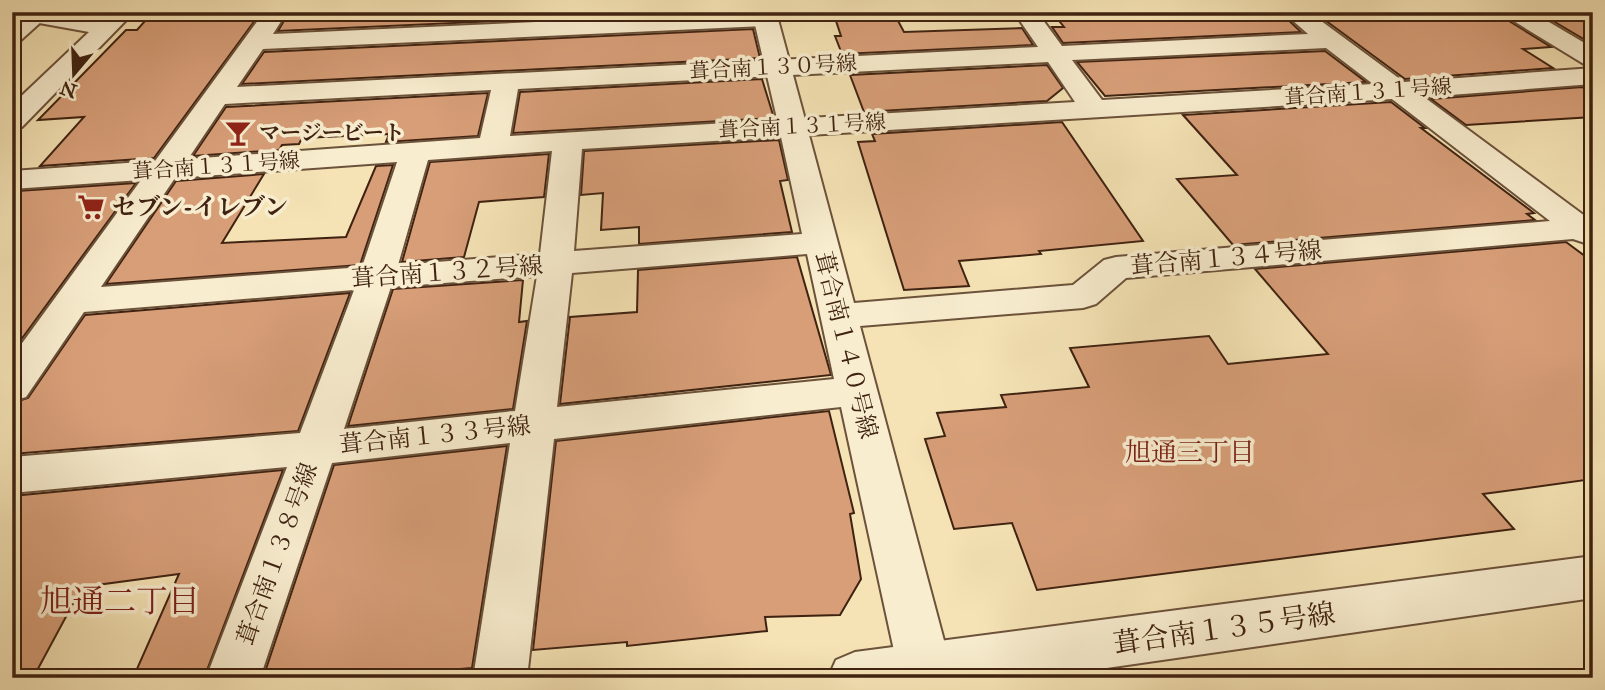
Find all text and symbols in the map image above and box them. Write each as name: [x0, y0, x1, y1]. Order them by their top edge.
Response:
north arrow: [38, 38, 108, 108]
street label: 葺合南１３０号線: [688, 50, 858, 84]
street label: 葺合南１３１号線: [1283, 73, 1453, 111]
text: N: [57, 76, 80, 103]
street label: 葺合南１３１号線: [717, 109, 887, 143]
bar icon: マージービート: [223, 118, 253, 148]
place label: マージービート: [259, 120, 405, 146]
street label: 葺合南１３１号線: [131, 147, 301, 185]
supermarket icon: セブン-イレブン: [76, 192, 106, 222]
place label: セブン-イレブン: [112, 192, 288, 222]
street label: 葺合南１３４号線: [1129, 235, 1323, 281]
street label: 葺合南１４０号線: [808, 248, 884, 442]
street label: 葺合南１３２号線: [350, 250, 544, 294]
street label: 葺合南１３３号線: [338, 410, 532, 460]
district label: 旭通三丁目: [1125, 436, 1255, 468]
street label: 葺合南１３８号線: [230, 459, 324, 649]
district label: 旭通二丁目: [40, 582, 200, 621]
street label: 葺合南１３５号線: [1111, 596, 1337, 661]

